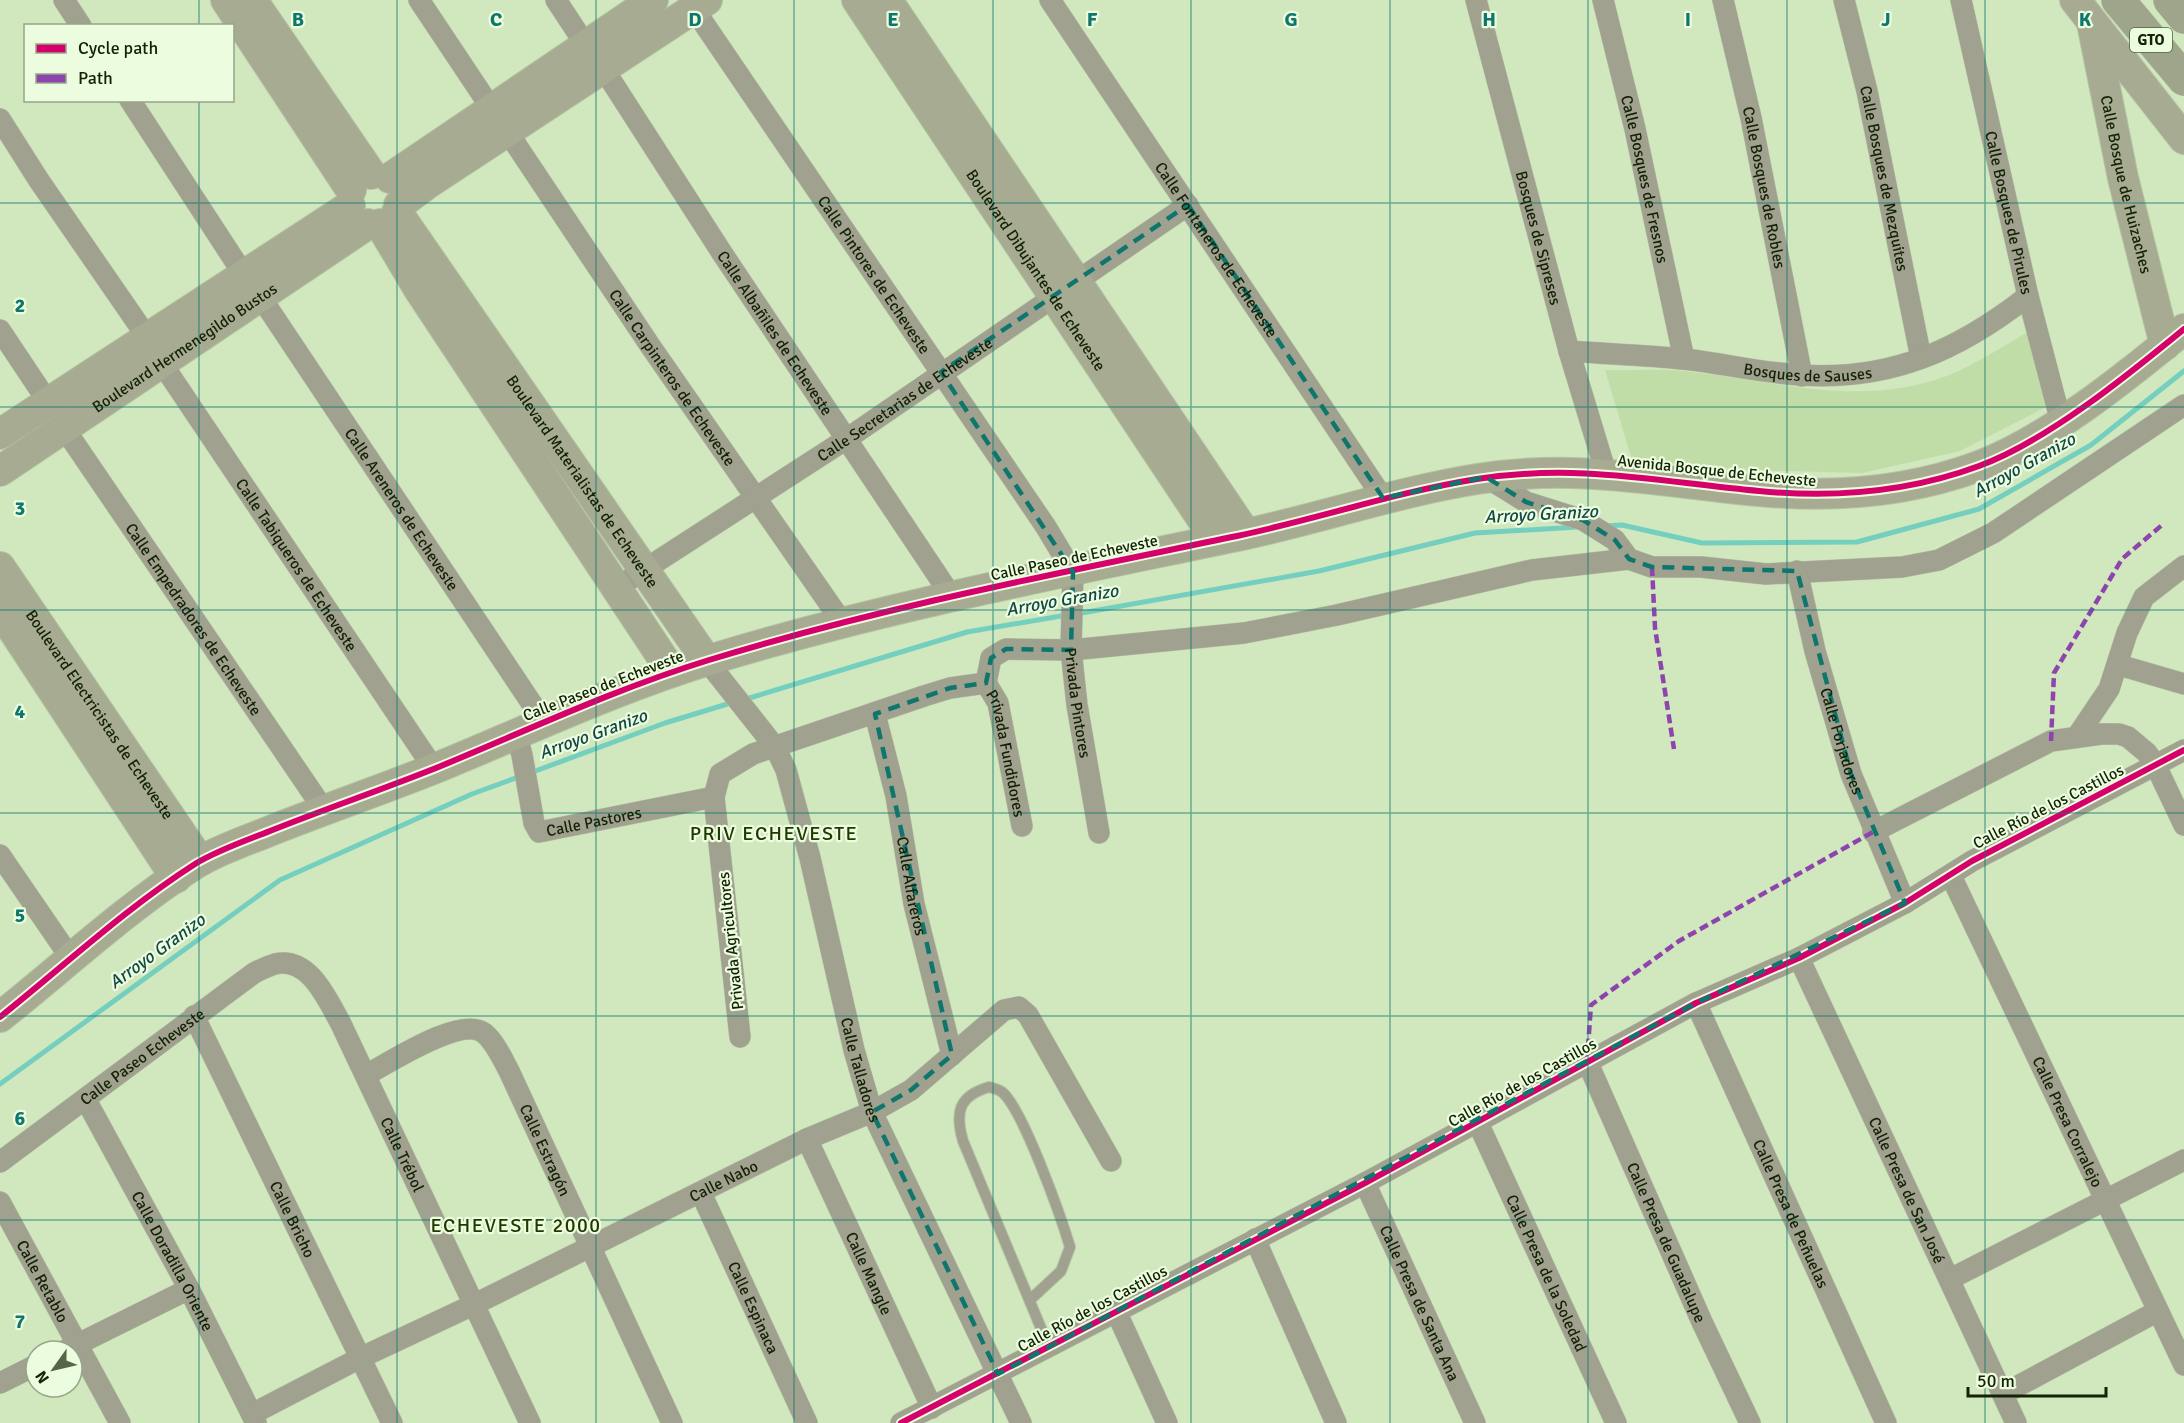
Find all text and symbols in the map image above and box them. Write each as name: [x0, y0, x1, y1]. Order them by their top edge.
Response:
text: B: [292, 7, 304, 32]
text: C: [490, 7, 502, 32]
text: D: [688, 7, 702, 32]
text: E: [887, 7, 899, 32]
text: F: [1087, 7, 1098, 32]
text: G: [1284, 7, 1298, 32]
text: H: [1482, 7, 1496, 32]
text: I: [1685, 7, 1691, 32]
text: J: [1881, 7, 1891, 32]
text: K: [2079, 7, 2092, 32]
legend: [24, 24, 234, 102]
road number: GTO: [2130, 28, 2172, 52]
text: Cycle path: [78, 37, 158, 59]
text: Path: [78, 67, 113, 89]
street label: Calle Bosques de Mezquites: [1855, 84, 1912, 273]
street label: Calle Bosques de Fresnos: [1616, 93, 1672, 265]
street label: Calle Bosque de Huizaches: [2096, 94, 2156, 276]
street label: Calle Bosques de Robles: [1738, 105, 1790, 270]
street label: Calle Bosques de Pirules: [1980, 129, 2036, 296]
street label: Calle Fontaneros de Echeveste: [1150, 158, 1282, 341]
street label: Boulevard Dibujantes de Echeveste: [961, 166, 1110, 375]
street label: Bosques de Sipreses: [1511, 169, 1565, 307]
street label: Calle Pintores de Echeveste: [813, 192, 934, 358]
street label: Calle Albañiles de Echeveste: [712, 247, 837, 420]
street label: Boulevard Hermenegildo Bustos: [89, 279, 281, 417]
street label: Calle Carpinteros de Echeveste: [604, 286, 740, 470]
text: 2: [15, 293, 25, 318]
street label: Calle Secretarias de Echeveste: [814, 333, 997, 466]
street label: Bosques de Sauses: [1742, 359, 1873, 387]
street label: Boulevard Materialistas de Echeveste: [502, 371, 662, 592]
street label: Calle Areneros de Echeveste: [340, 424, 463, 595]
water label: Arroyo Granizo: [1969, 427, 2080, 502]
street label: Avenida Bosque de Echeveste: [1616, 451, 1817, 491]
street label: Calle Tabiqueros de Echeveste: [231, 475, 361, 656]
text: 3: [15, 496, 25, 521]
water label: Arroyo Granizo: [1484, 500, 1600, 528]
street label: Calle Empedradores de Echeveste: [121, 519, 266, 720]
street label: Calle Paseo de Echeveste: [989, 530, 1160, 585]
water label: Arroyo Granizo: [1004, 579, 1121, 621]
street label: Boulevard Electricistas de Echeveste: [21, 606, 178, 824]
street label: Calle Paseo de Echeveste: [520, 646, 687, 726]
street label: Privada Pintores: [1060, 647, 1095, 760]
street label: Privada Fundidores: [981, 686, 1029, 819]
street label: Calle Forjadores: [1815, 686, 1867, 798]
text: 4: [15, 699, 26, 724]
water label: Arroyo Granizo: [536, 704, 652, 764]
street label: Calle Río de los Castillos: [1970, 760, 2127, 854]
street label: Calle Pastores: [545, 803, 643, 841]
district label: PRIV ECHEVESTE: [690, 821, 858, 846]
street label: Calle Alfareros: [892, 835, 931, 938]
street label: Privada Agricultores: [714, 871, 748, 1011]
text: 5: [15, 903, 25, 928]
water label: Arroyo Granizo: [105, 908, 211, 993]
street label: Calle Paseo Echeveste: [76, 1004, 209, 1110]
street label: Calle Talladores: [836, 1016, 884, 1126]
street label: Calle Río de los Castillos: [1445, 1034, 1600, 1132]
street label: Calle Presa Corralejo: [2027, 1053, 2107, 1191]
street label: Calle Estragón: [515, 1101, 575, 1199]
text: 6: [15, 1106, 26, 1131]
street label: Calle Trébol: [376, 1114, 428, 1196]
street label: Calle Presa de San José: [1864, 1114, 1949, 1267]
street label: Calle Presa de Peñuelas: [1748, 1136, 1833, 1292]
street label: Calle Nabo: [686, 1156, 761, 1207]
street label: Calle Presa de Guadalupe: [1622, 1159, 1710, 1326]
street label: Calle Bricho: [265, 1178, 319, 1261]
street label: Calle Doradilla Oriente: [127, 1188, 217, 1335]
street label: Calle Presa de la Soledad: [1501, 1192, 1591, 1355]
district label: ECHEVESTE 2000: [430, 1213, 602, 1238]
street label: Calle Presa de Santa Ana: [1375, 1222, 1463, 1384]
street label: Calle Mangle: [841, 1229, 896, 1318]
street label: Calle Retablo: [12, 1237, 73, 1326]
street label: Calle Espinaca: [723, 1258, 783, 1357]
street label: Calle Río de los Castillos: [1014, 1261, 1171, 1357]
text: 7: [15, 1309, 26, 1334]
north arrow: [24, 1339, 84, 1399]
scale bar: [1968, 1360, 2106, 1398]
text: N: [31, 1367, 54, 1387]
text: 50 m: [1977, 1370, 2015, 1392]

